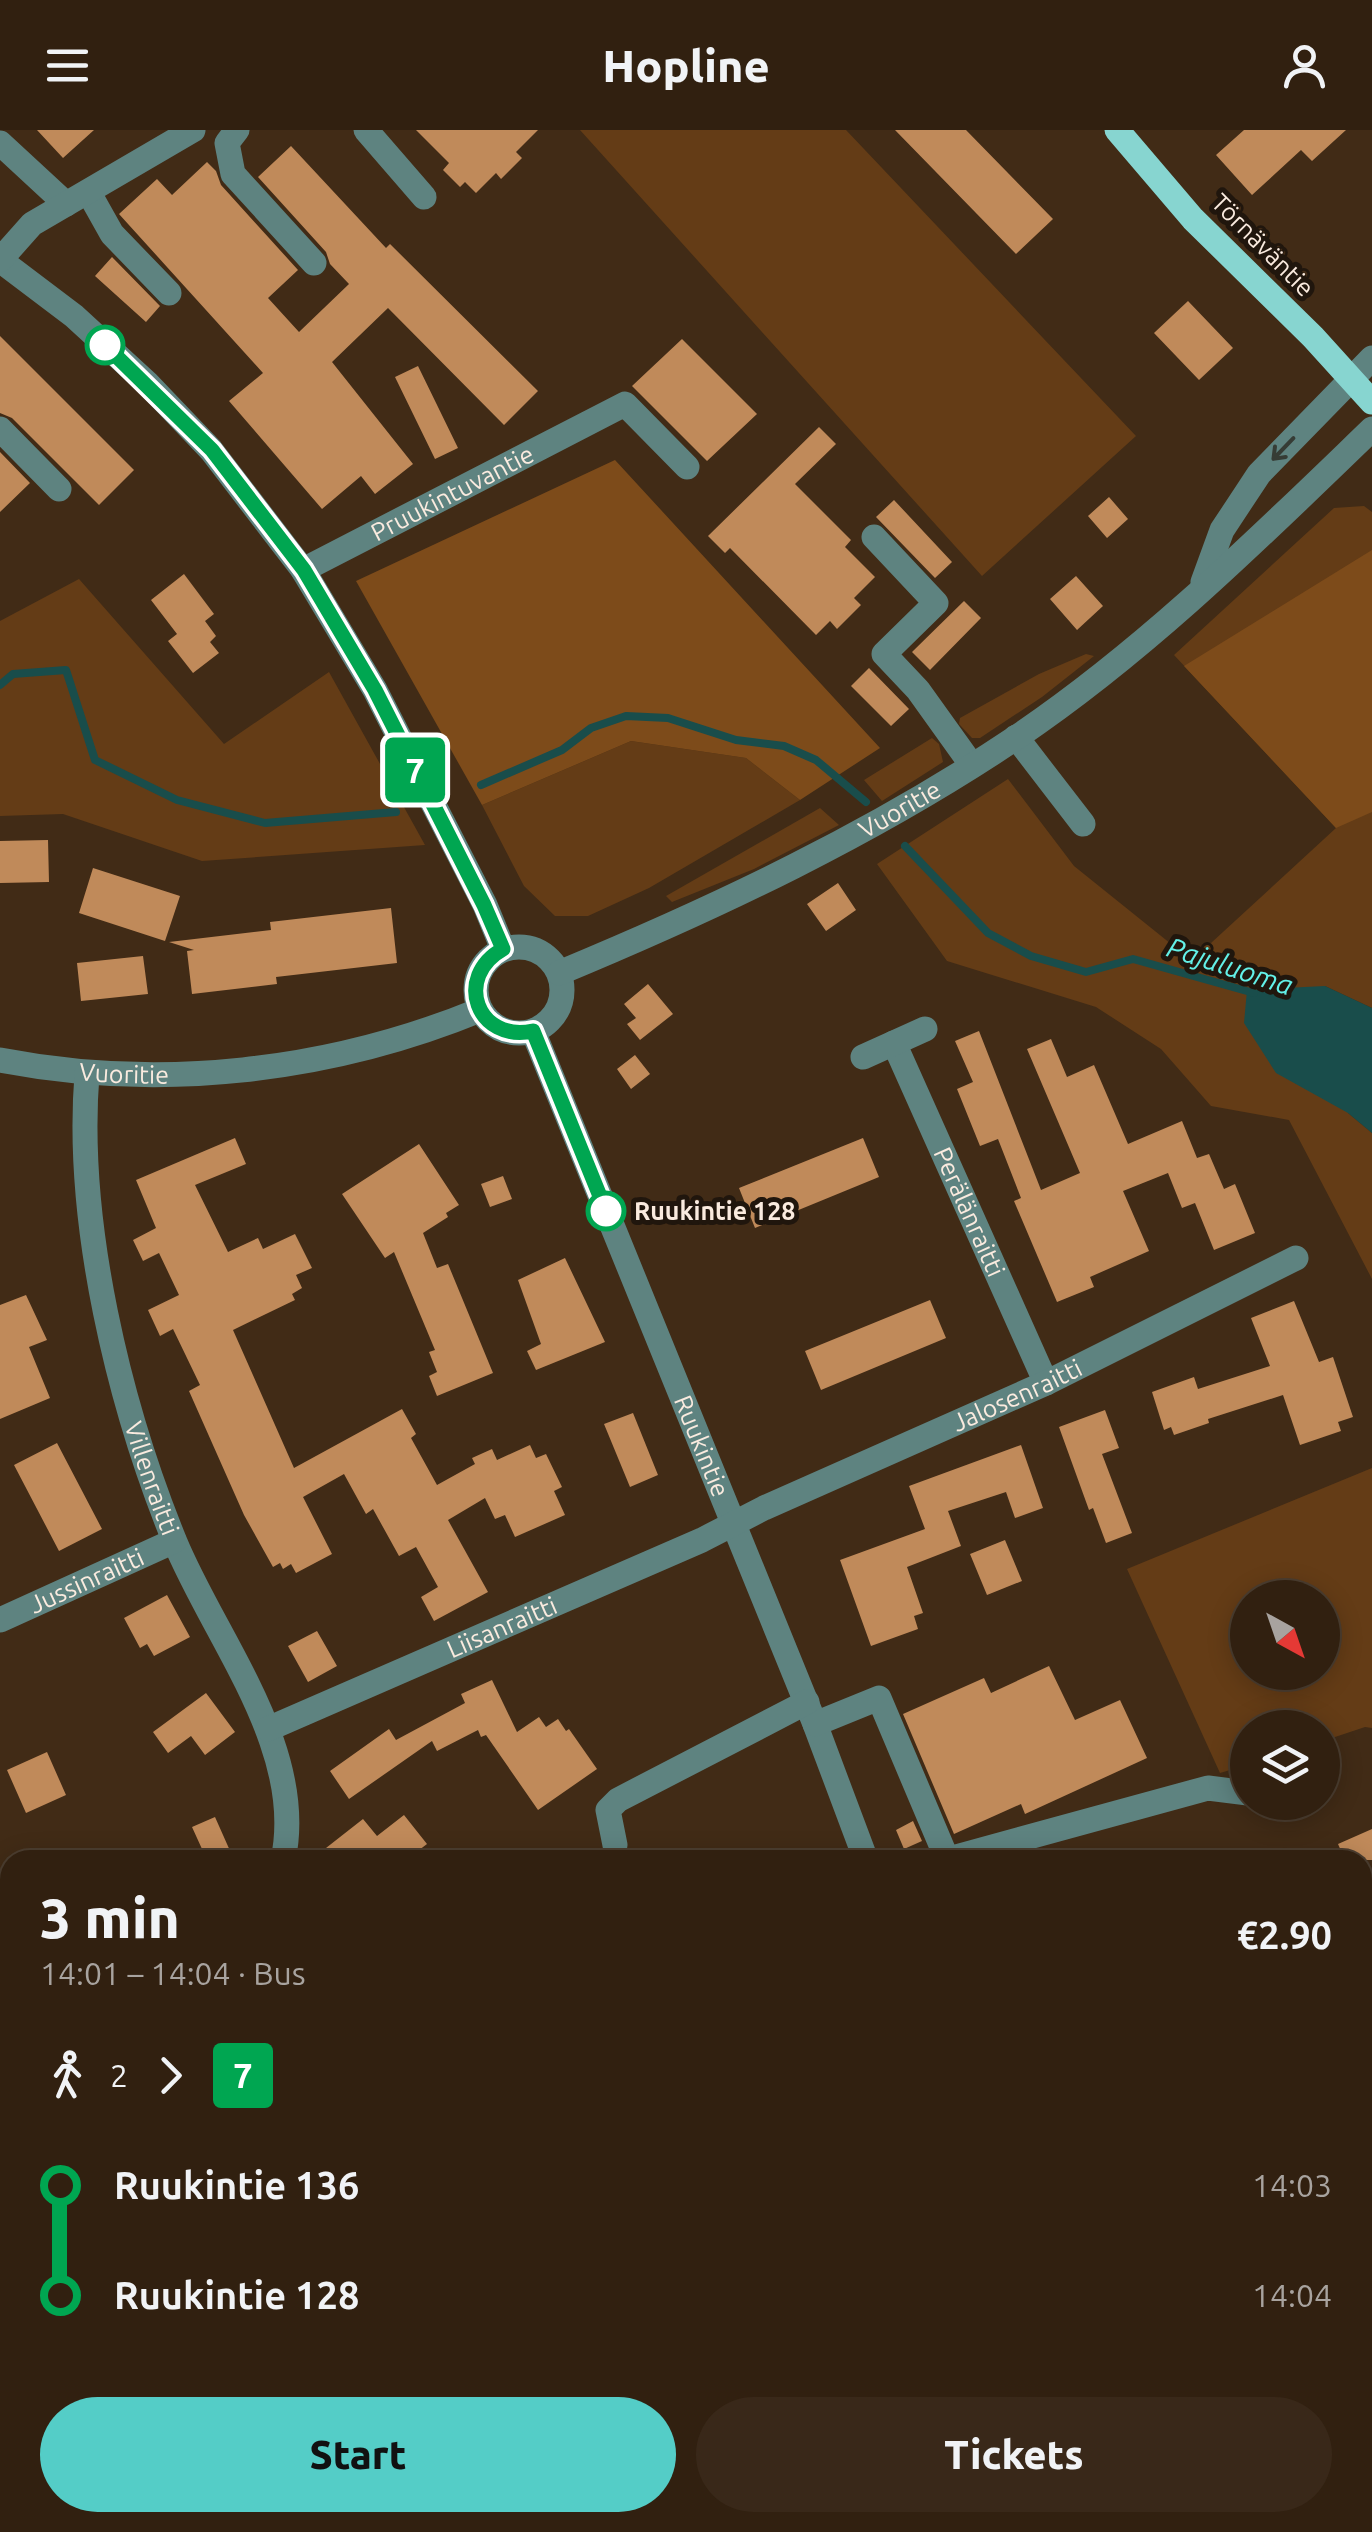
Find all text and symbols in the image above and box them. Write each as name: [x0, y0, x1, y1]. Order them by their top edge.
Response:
icon: menu: [40, 38, 95, 93]
icon: person: [1277, 38, 1332, 93]
text: Hopline: [602, 40, 770, 91]
street label: Törnäväntie: [1206, 188, 1320, 302]
unlabelled marker: [86, 326, 124, 364]
one-way arrow: [1272, 437, 1296, 461]
street label: Pruukintuvantie: [366, 440, 538, 546]
line badge: 7: [382, 738, 448, 802]
text: 7: [405, 750, 425, 790]
street label: Vuoritie: [854, 775, 945, 844]
water label: Pajuluoma: [1163, 931, 1297, 1000]
street label: Vuoritie: [78, 1057, 169, 1089]
street label: Perälänraitti: [928, 1143, 1011, 1281]
marker: Ruukintie 128: [587, 1192, 625, 1230]
place label: Ruukintie 128: [634, 1197, 795, 1225]
street label: Jalosenraitti: [948, 1353, 1086, 1437]
street label: Ruukintie: [669, 1391, 735, 1501]
street label: Villenraitti: [120, 1418, 185, 1539]
street label: Jussinraitti: [25, 1543, 148, 1619]
north arrow: [1230, 1580, 1340, 1690]
map controls: [1230, 1580, 1340, 1820]
street label: Liisanraitti: [443, 1591, 561, 1663]
button: layers: [1230, 1710, 1340, 1820]
text: 3 min: [40, 1887, 180, 1948]
text: €2.90: [1237, 1914, 1332, 1956]
text: 14:01 – 14:04 · Bus: [40, 1955, 306, 1991]
icon: walk: [40, 2048, 95, 2103]
icon: forward: [143, 2048, 198, 2103]
text: 7: [233, 2055, 253, 2095]
text: 2: [110, 2057, 128, 2093]
text: Ruukintie 136: [114, 2164, 359, 2206]
text: 14:03: [1252, 2167, 1332, 2203]
text: Ruukintie 128: [114, 2274, 359, 2316]
text: 14:04: [1252, 2277, 1332, 2313]
button: Start: [40, 2397, 676, 2512]
button: Tickets: [696, 2397, 1332, 2512]

